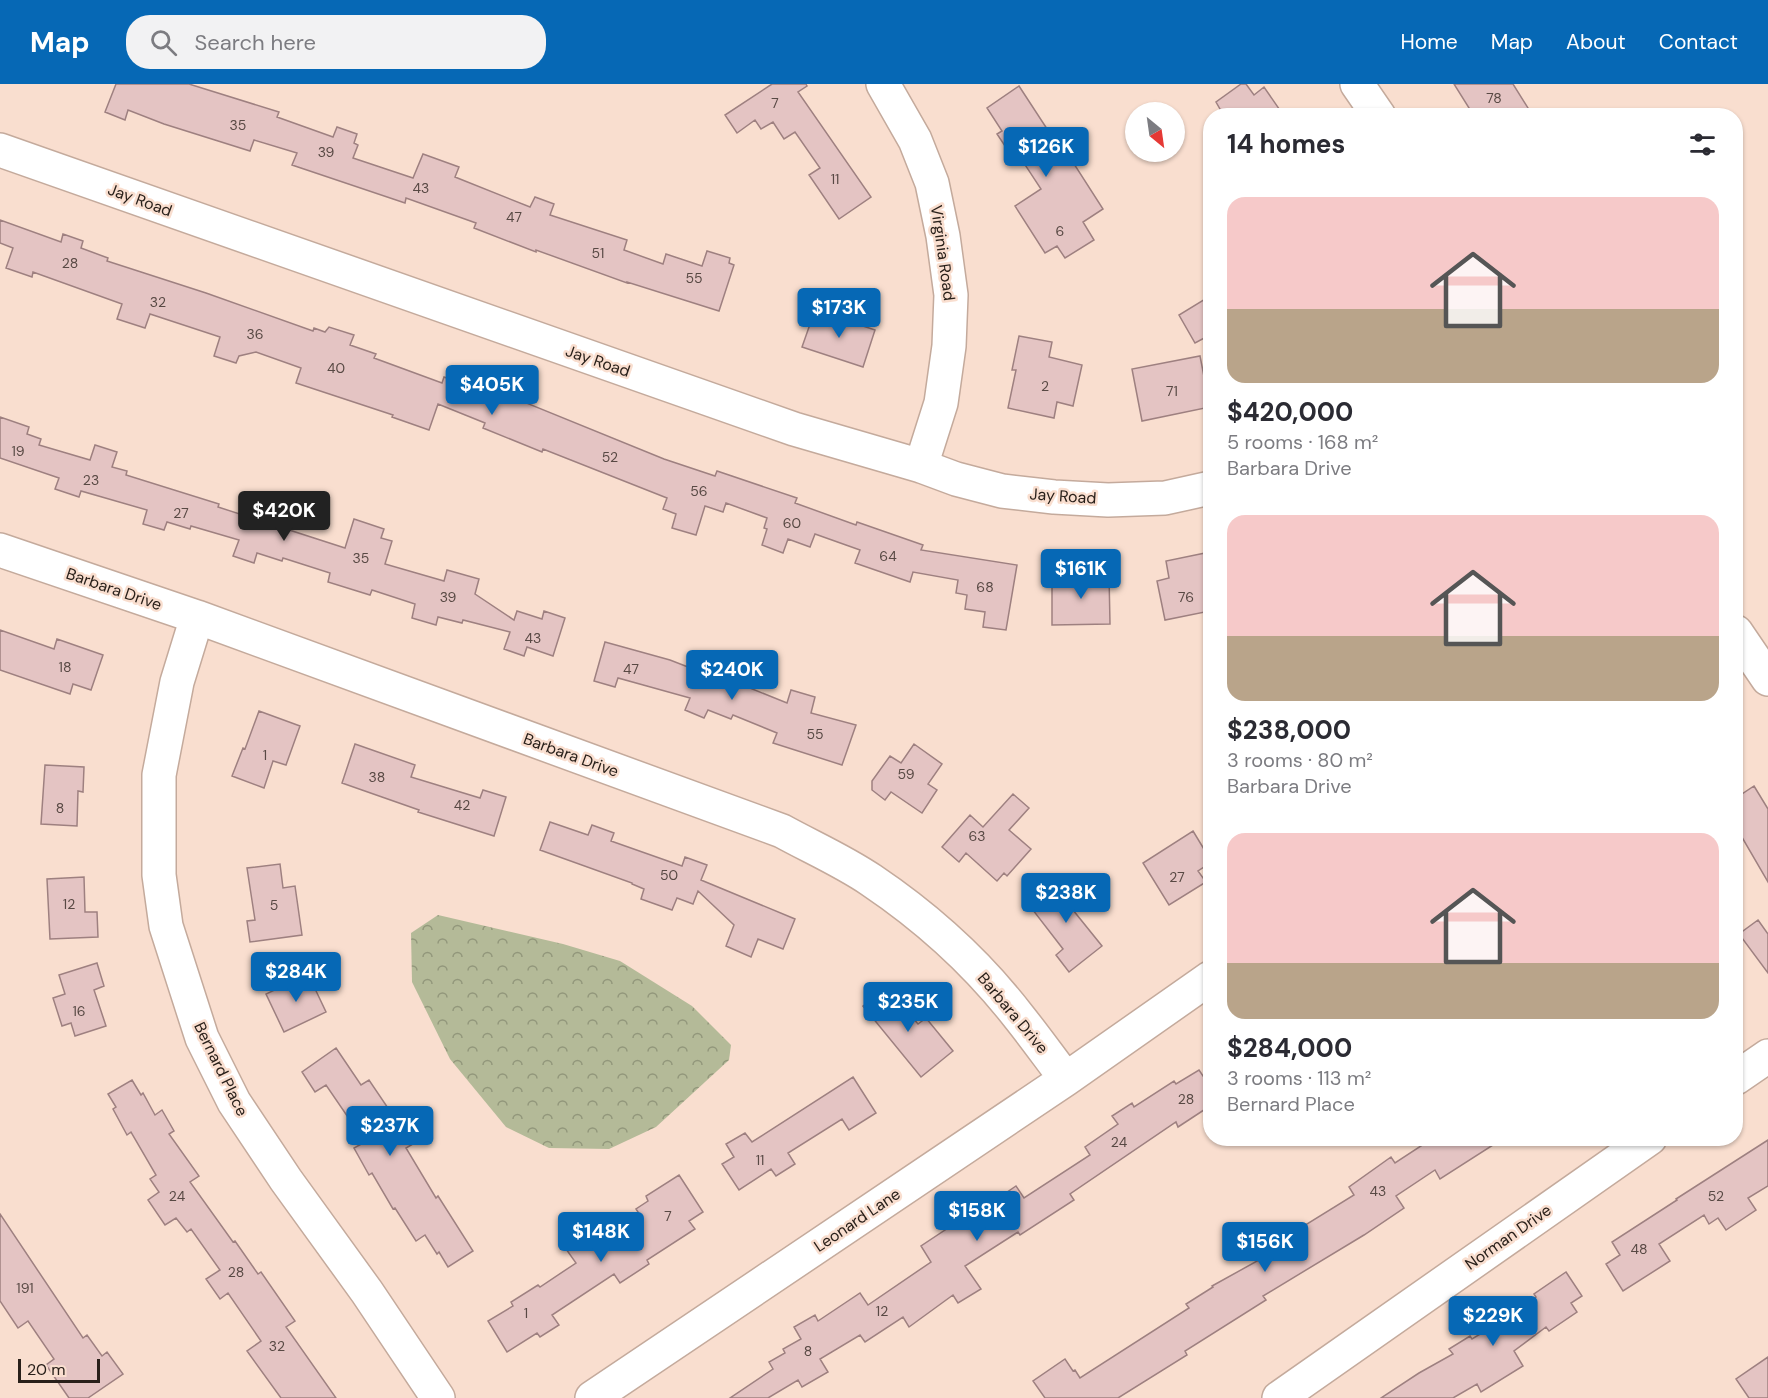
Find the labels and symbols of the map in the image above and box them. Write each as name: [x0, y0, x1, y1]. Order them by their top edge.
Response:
house number: 78: [1486, 89, 1502, 107]
house number: 7: [771, 94, 779, 112]
north arrow: [1125, 102, 1185, 162]
house number: 35: [230, 116, 246, 134]
pin: $126K: [1004, 127, 1088, 178]
house number: 39: [318, 143, 335, 161]
house number: 11: [831, 170, 839, 188]
street label: Jay Road: [105, 179, 175, 221]
house number: 43: [413, 179, 429, 197]
street label: Virginia Road: [926, 204, 960, 302]
house number: 47: [506, 208, 522, 226]
house number: 6: [1056, 222, 1064, 240]
house number: 51: [592, 244, 604, 262]
house number: 28: [62, 254, 78, 272]
house number: 55: [685, 269, 703, 287]
pin: $173K: [797, 288, 881, 339]
house number: 32: [150, 293, 166, 311]
house number: 36: [246, 325, 264, 343]
street label: Jay Road: [563, 340, 633, 382]
house number: 40: [327, 359, 345, 377]
pin: $405K: [450, 365, 534, 416]
house number: 2: [1041, 377, 1049, 395]
house number: 71: [1166, 382, 1178, 400]
house number: 19: [11, 442, 25, 460]
house number: 52: [602, 448, 618, 466]
house number: 23: [83, 471, 99, 489]
house number: 56: [690, 482, 708, 500]
street label: Jay Road: [1029, 483, 1097, 509]
pin: $420K: [242, 491, 326, 542]
house number: 27: [173, 504, 189, 522]
house number: 60: [783, 514, 801, 532]
house number: 64: [879, 547, 897, 565]
house number: 35: [353, 549, 369, 567]
pin: $161K: [1039, 549, 1123, 600]
street label: Barbara Drive: [63, 563, 165, 615]
house number: 68: [976, 578, 994, 596]
house number: 39: [440, 588, 457, 606]
house number: 76: [1178, 588, 1194, 606]
house number: 43: [525, 629, 541, 647]
pin: $240K: [690, 650, 774, 701]
house number: 18: [59, 658, 71, 676]
house number: 47: [623, 660, 639, 678]
house number: 55: [806, 725, 824, 743]
street label: Barbara Drive: [521, 728, 621, 782]
house number: 1: [263, 746, 267, 764]
house number: 59: [898, 765, 915, 783]
house number: 38: [369, 768, 385, 786]
house number: 42: [454, 796, 470, 814]
house number: 8: [56, 799, 64, 817]
house number: 63: [968, 827, 986, 845]
house number: 50: [660, 866, 678, 884]
house number: 27: [1169, 868, 1185, 886]
pin: $238K: [1024, 873, 1108, 924]
house number: 12: [63, 895, 75, 913]
house number: 5: [270, 896, 278, 914]
pin: $284K: [254, 952, 338, 1003]
street label: Barbara Drive: [973, 968, 1053, 1058]
pin: $235K: [866, 982, 950, 1033]
house number: 16: [72, 1002, 86, 1020]
street label: Bernard Place: [189, 1018, 253, 1120]
house number: 28: [1178, 1090, 1194, 1108]
pin: $237K: [348, 1106, 432, 1157]
house number: 24: [1111, 1133, 1128, 1151]
house number: 11: [756, 1151, 764, 1169]
house number: 43: [1370, 1182, 1386, 1200]
street label: Leonard Lane: [810, 1183, 904, 1257]
house number: 24: [169, 1187, 186, 1205]
house number: 52: [1708, 1187, 1724, 1205]
pin: $158K: [935, 1191, 1019, 1242]
street label: Norman Drive: [1461, 1200, 1555, 1274]
house number: 7: [664, 1207, 672, 1225]
pin: $148K: [559, 1212, 643, 1263]
pin: $156K: [1223, 1222, 1307, 1273]
house number: 48: [1630, 1240, 1648, 1258]
house number: 28: [228, 1263, 244, 1281]
house number: 191: [16, 1279, 34, 1297]
pin: $229K: [1451, 1296, 1535, 1347]
house number: 12: [876, 1302, 888, 1320]
house number: 1: [524, 1304, 528, 1322]
house number: 32: [269, 1337, 285, 1355]
house number: 8: [804, 1342, 812, 1360]
scale bar: [18, 1356, 100, 1384]

